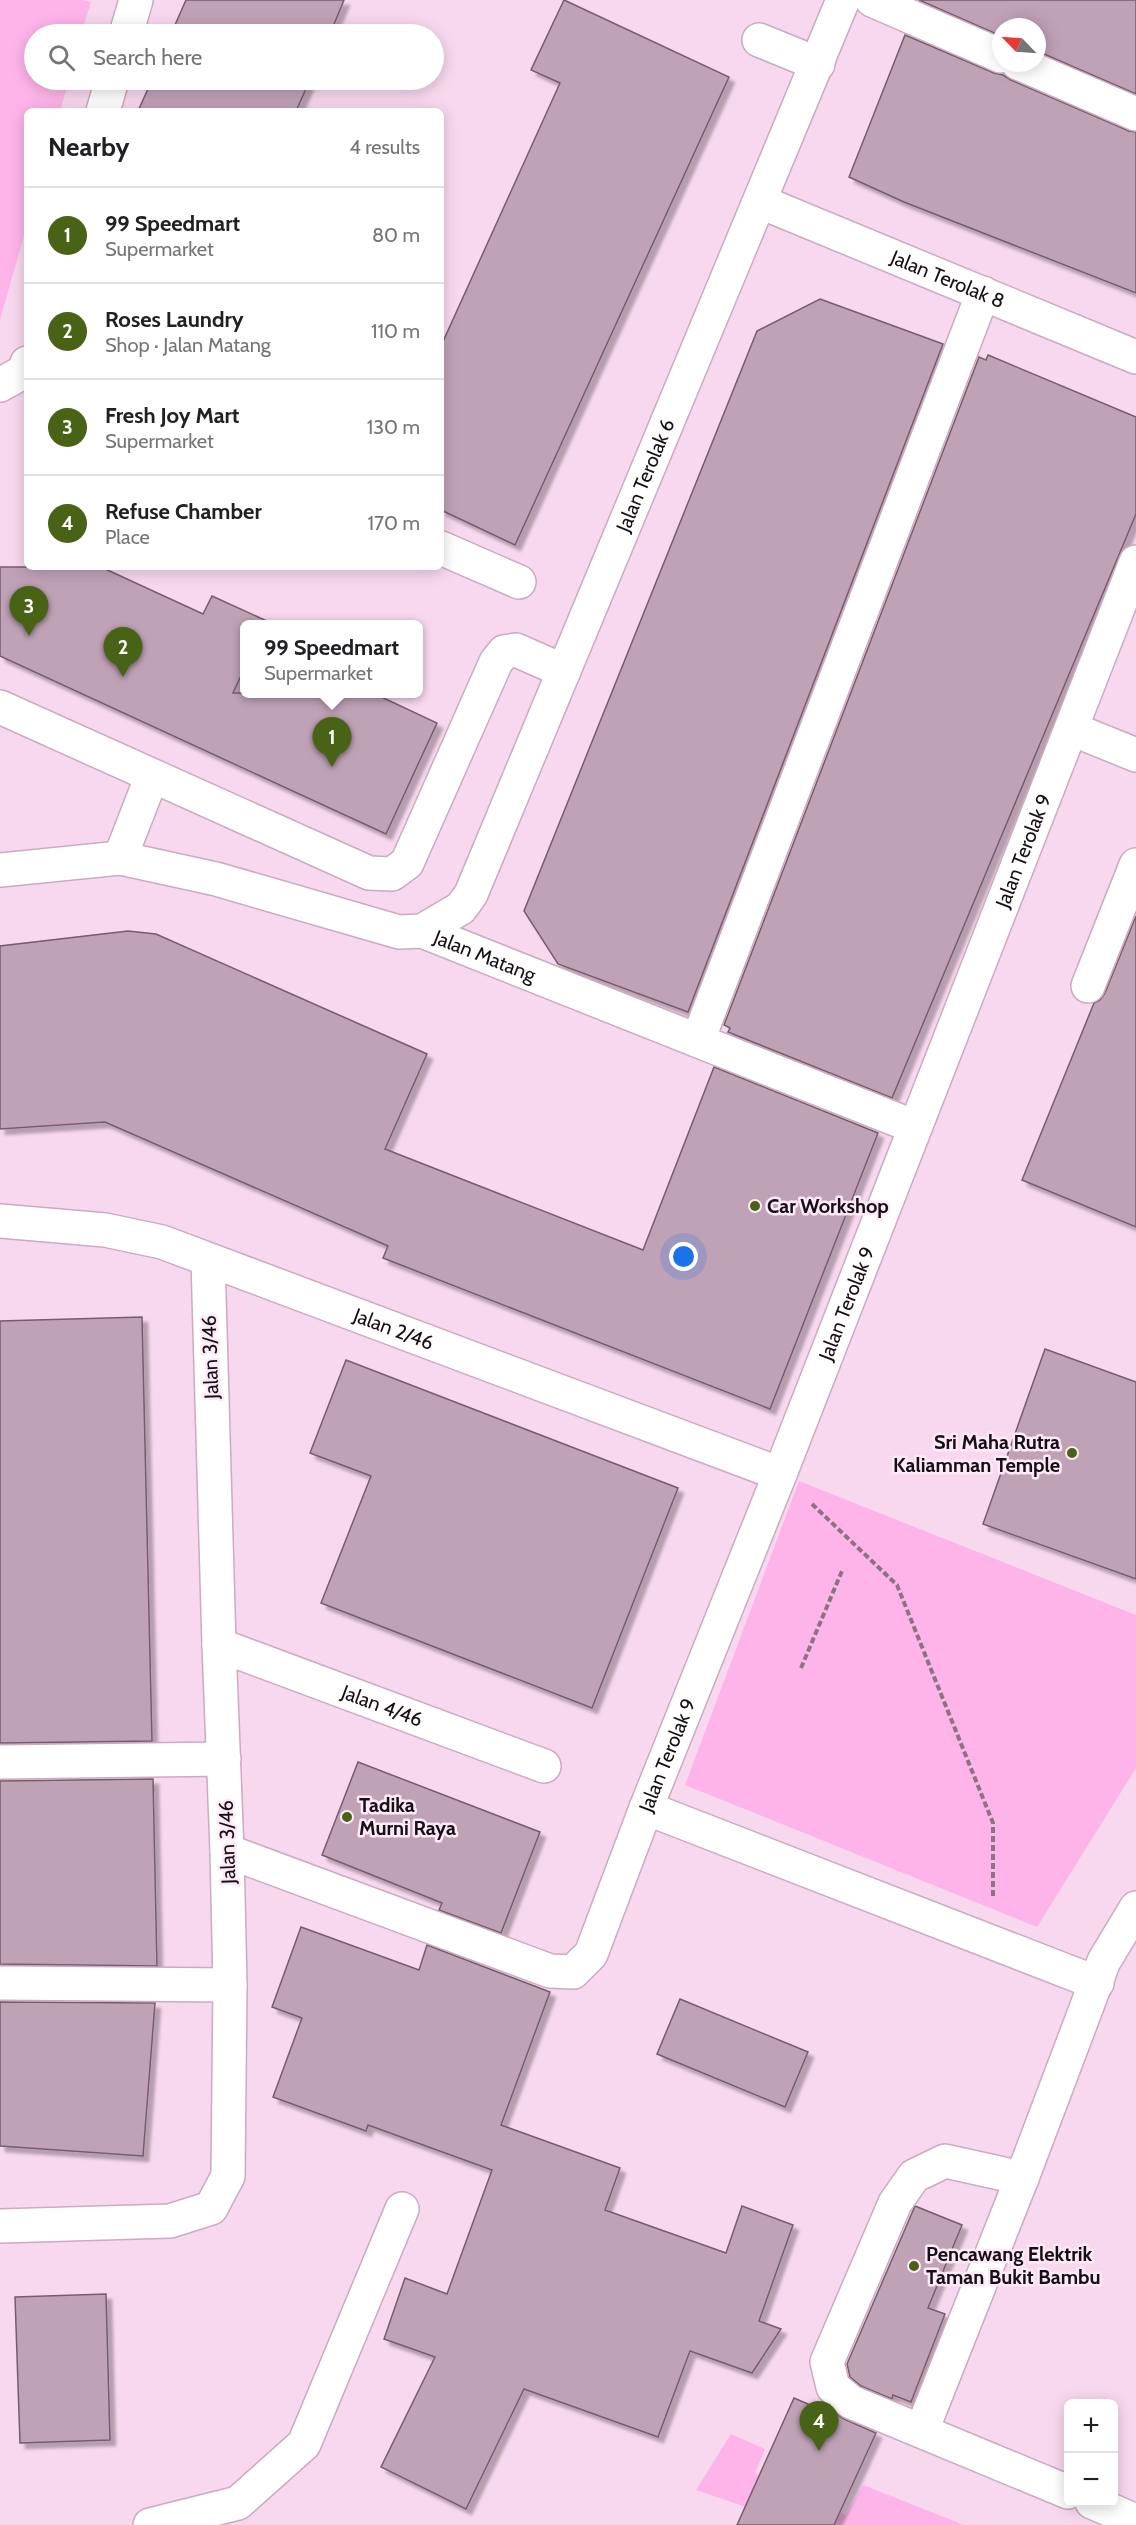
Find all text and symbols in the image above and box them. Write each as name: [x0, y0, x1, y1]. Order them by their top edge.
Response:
north arrow: [992, 18, 1046, 72]
search box: [24, 24, 444, 90]
icon: search: [45, 41, 78, 74]
text: Search here: [93, 44, 202, 71]
text: Nearby: [48, 131, 129, 163]
text: 4 results: [349, 135, 420, 159]
text: 99 Speedmart: [105, 210, 240, 237]
text: 1: [64, 223, 71, 247]
text: 80 m: [372, 223, 420, 247]
text: Supermarket: [105, 237, 214, 261]
street label: Jalan Terolak 8: [886, 245, 1008, 313]
text: Roses Laundry: [105, 306, 244, 333]
text: 2: [62, 319, 73, 343]
text: 110 m: [371, 319, 420, 343]
text: Shop · Jalan Matang: [105, 333, 271, 357]
text: Fresh Joy Mart: [105, 402, 239, 429]
text: 3: [62, 415, 73, 439]
text: 130 m: [367, 415, 420, 439]
street label: Jalan Terolak 6: [611, 415, 679, 536]
text: Supermarket: [105, 429, 214, 453]
text: Refuse Chamber: [105, 498, 262, 525]
text: 4: [61, 511, 74, 535]
text: 170 m: [368, 511, 420, 535]
text: Place: [105, 525, 150, 549]
pin: 3: [9, 586, 48, 636]
popup: [240, 620, 423, 698]
pin: 2: [104, 628, 142, 677]
text: 99 Speedmart: [264, 634, 399, 661]
text: Supermarket: [264, 661, 373, 685]
pin: 1: [312, 718, 352, 767]
street label: Jalan Terolak 9: [990, 790, 1056, 912]
street label: Jalan Matang: [429, 925, 540, 987]
place label: Car Workshop: [767, 1194, 889, 1218]
marker: Car Workshop: [748, 1199, 762, 1213]
your location: [669, 1242, 698, 1271]
street label: Jalan Terolak 9: [813, 1243, 880, 1365]
street label: Jalan 2/46: [349, 1303, 437, 1355]
street label: Jalan 3/46: [197, 1315, 223, 1400]
place label: Sri Maha Rutra Kaliamman Temple: [893, 1430, 1060, 1477]
marker: Sri Maha Rutra Kaliamman Temple: [1065, 1446, 1079, 1460]
street label: Jalan 4/46: [337, 1679, 426, 1732]
street label: Jalan Terolak 9: [633, 1695, 701, 1816]
place label: Tadika Murni Raya: [359, 1793, 456, 1840]
street label: Jalan 3/46: [214, 1800, 240, 1885]
marker: Tadika Murni Raya: [340, 1810, 354, 1824]
place label: Pencawang Elektrik Taman Bukit Bambu: [926, 2242, 1101, 2289]
marker: Pencawang Elektrik Taman Bukit Bambu: [907, 2259, 921, 2273]
map controls: [1064, 2399, 1118, 2507]
button: +: [1064, 2399, 1118, 2453]
pin: 4: [800, 2402, 838, 2451]
button: −: [1064, 2453, 1118, 2507]

